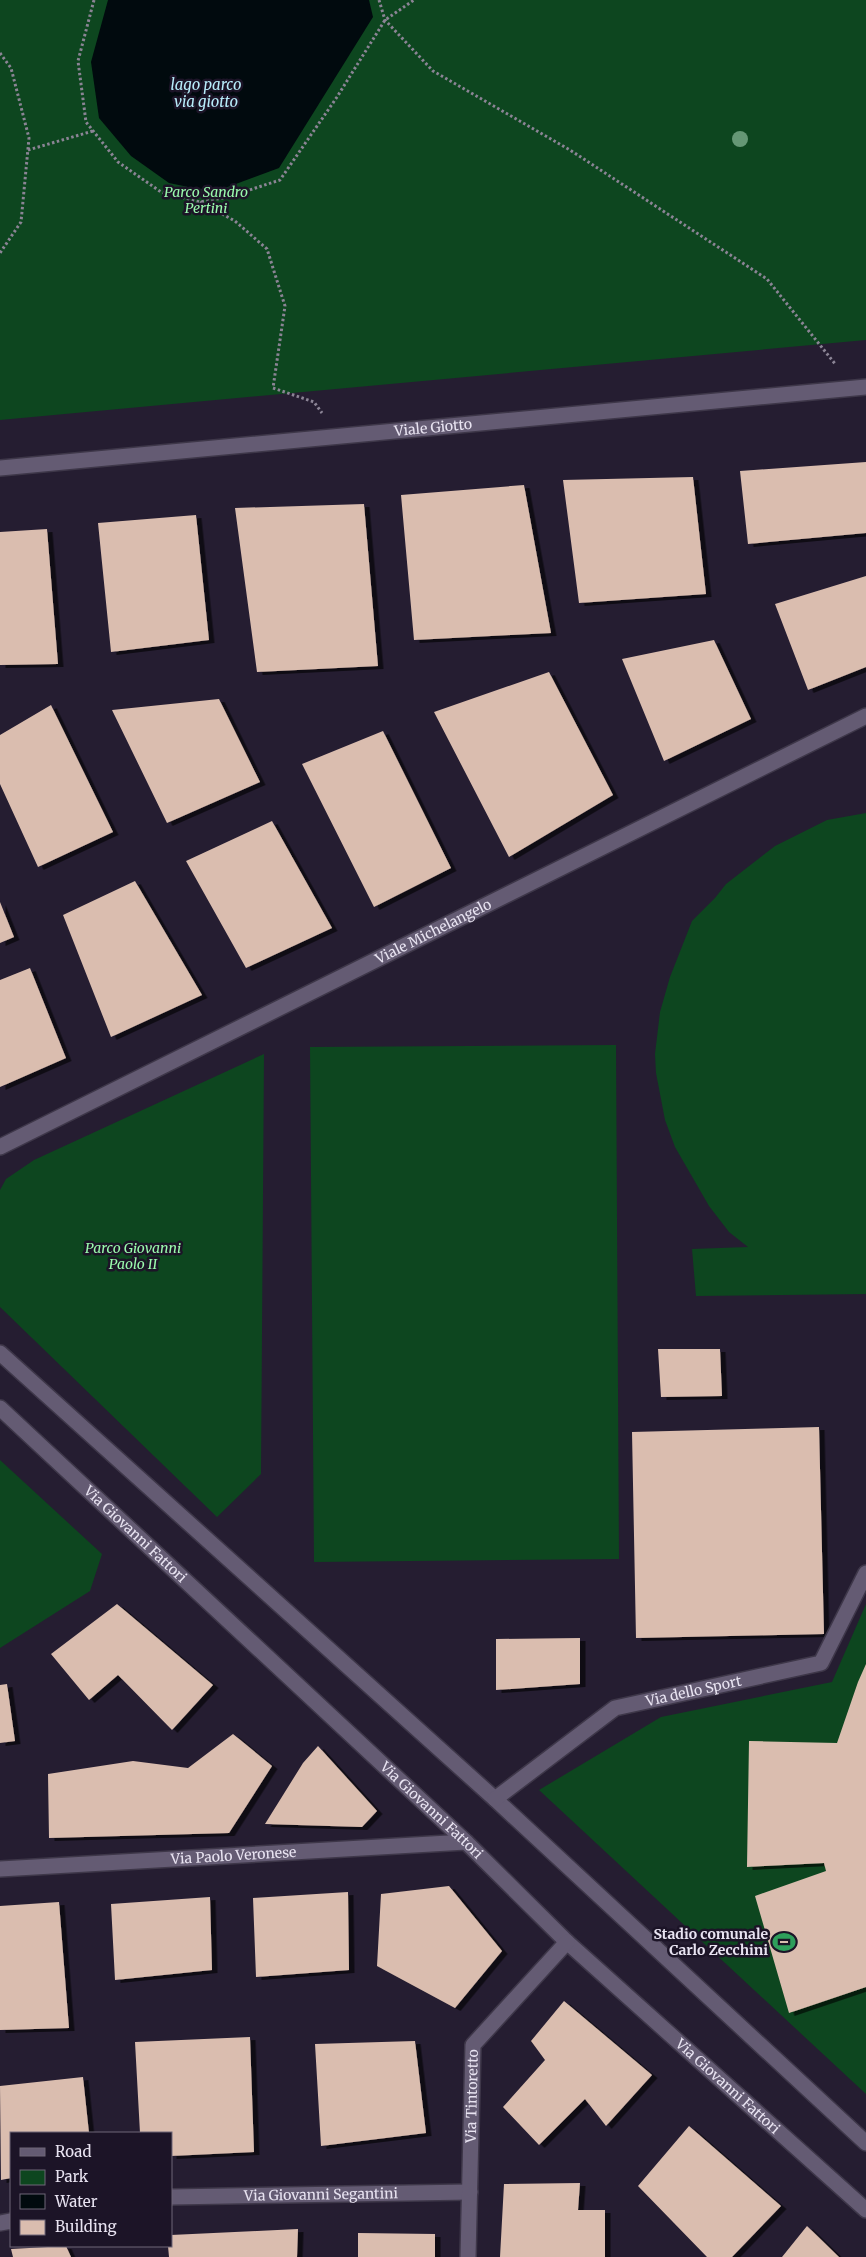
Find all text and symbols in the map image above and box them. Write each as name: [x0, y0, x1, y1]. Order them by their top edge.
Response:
water label: lago parco via giotto: [171, 75, 241, 111]
park label: Parco Sandro Pertini: [164, 183, 248, 217]
street label: Viale Giotto: [392, 415, 473, 440]
street label: Viale Michelangelo: [371, 895, 494, 968]
park label: Parco Giovanni Paolo II: [85, 1239, 181, 1273]
street label: Via Giovanni Fattori: [79, 1481, 191, 1587]
street label: Via dello Sport: [643, 1672, 744, 1710]
street label: Via Giovanni Fattori: [376, 1757, 487, 1863]
street label: Via Paolo Veronese: [169, 1843, 297, 1868]
place label: Stadio comunale Carlo Zecchini: [653, 1925, 768, 1959]
sports icon: Stadio comunale Carlo Zecchini: [771, 1929, 797, 1955]
street label: Via Giovanni Fattori: [671, 2034, 784, 2138]
street label: Via Tintoretto: [462, 2049, 482, 2144]
legend: [10, 2132, 172, 2247]
text: Road: [55, 2142, 91, 2161]
text: Park: [55, 2167, 89, 2186]
street label: Via Giovanni Segantini: [243, 2184, 399, 2205]
text: Water: [54, 2192, 98, 2211]
text: Building: [55, 2217, 117, 2236]

